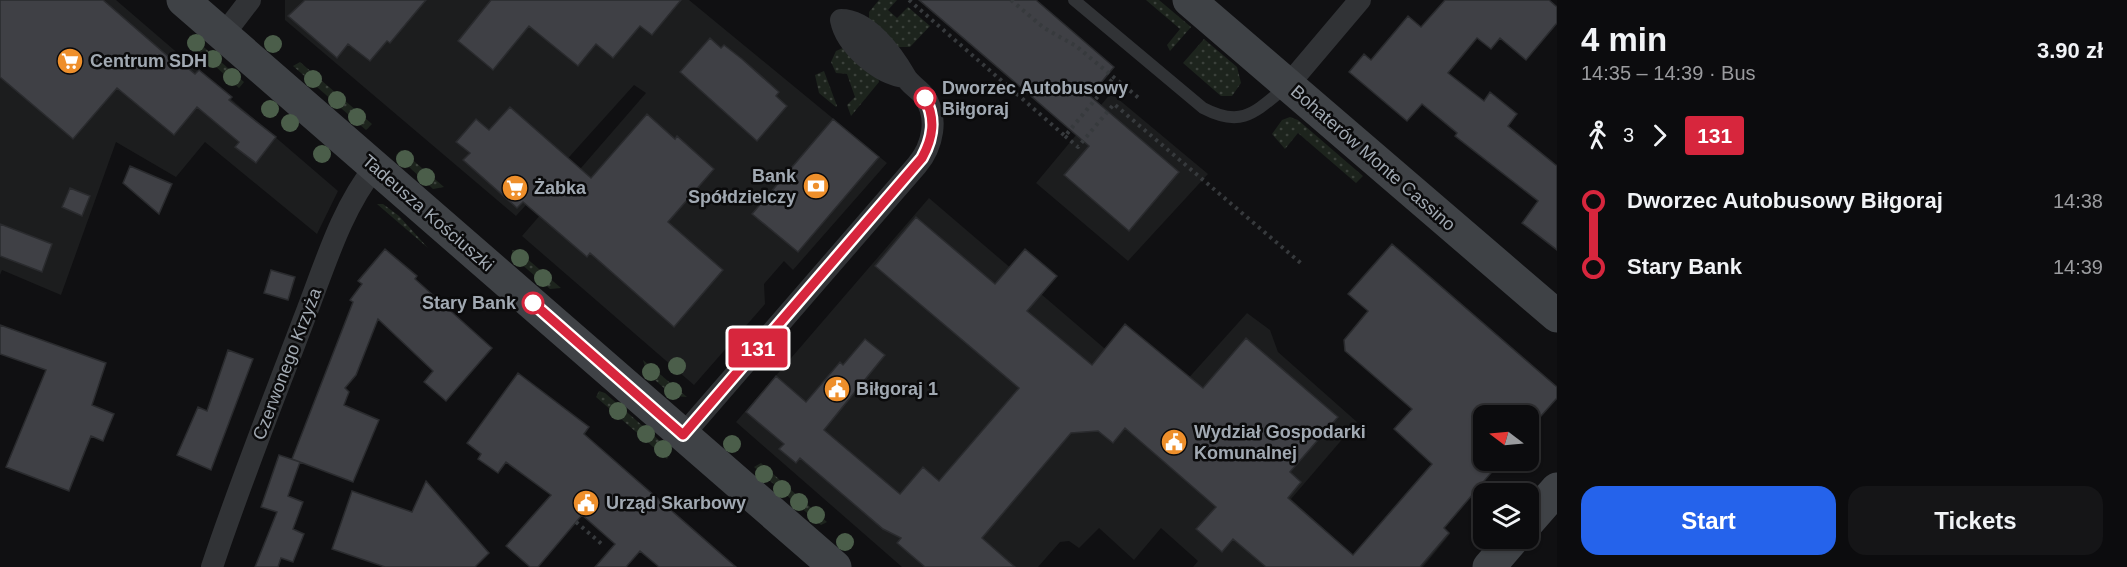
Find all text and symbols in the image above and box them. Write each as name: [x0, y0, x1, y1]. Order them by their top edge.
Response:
text: 4 min: [1581, 21, 1667, 58]
text: 3.90 zł: [2037, 38, 2103, 63]
supermarket icon: Centrum SDH: [55, 46, 85, 76]
place label: Centrum SDH: [90, 51, 207, 71]
text: 14:35 – 14:39 · Bus: [1581, 62, 1756, 84]
place label: Dworzec Autobusowy Biłgoraj: [942, 78, 1128, 119]
street label: Bohaterów Monte Cassino: [1287, 81, 1459, 235]
marker: Dworzec Autobusowy Biłgoraj: [914, 87, 936, 109]
icon: walk: [1581, 119, 1614, 152]
icon: forward: [1643, 119, 1676, 152]
text: 3: [1623, 124, 1634, 146]
text: 131: [1697, 124, 1732, 147]
street label: Tadeusza Kościuszki: [358, 151, 498, 275]
place label: Bank Spółdzielczy: [688, 166, 797, 207]
bank icon: Bank Spółdzielczy: [801, 171, 831, 201]
supermarket icon: Żabka: [500, 173, 530, 203]
place label: Żabka: [534, 178, 587, 198]
text: Dworzec Autobusowy Biłgoraj: [1627, 188, 1943, 213]
text: 14:38: [2053, 190, 2103, 212]
text: Stary Bank: [1627, 254, 1742, 279]
text: 14:39: [2053, 256, 2103, 278]
street label: Czerwonego Krzyża: [249, 284, 326, 443]
marker: Stary Bank: [522, 292, 544, 314]
place label: Stary Bank: [422, 293, 517, 313]
line badge: 131: [724, 328, 792, 368]
text: 131: [740, 337, 776, 360]
public building icon: Biłgoraj 1: [822, 374, 852, 404]
place label: Biłgoraj 1: [856, 379, 938, 399]
north arrow: [1473, 405, 1539, 471]
map controls: [1473, 405, 1539, 549]
place label: Wydział Gospodarki Komunalnej: [1194, 422, 1366, 463]
public building icon: Wydział Gospodarki Komunalnej: [1159, 427, 1189, 457]
button: layers: [1473, 483, 1539, 549]
button: Start: [1581, 486, 1836, 555]
button: Tickets: [1848, 486, 2103, 555]
public building icon: Urząd Skarbowy: [571, 488, 601, 518]
place label: Urząd Skarbowy: [606, 493, 746, 513]

